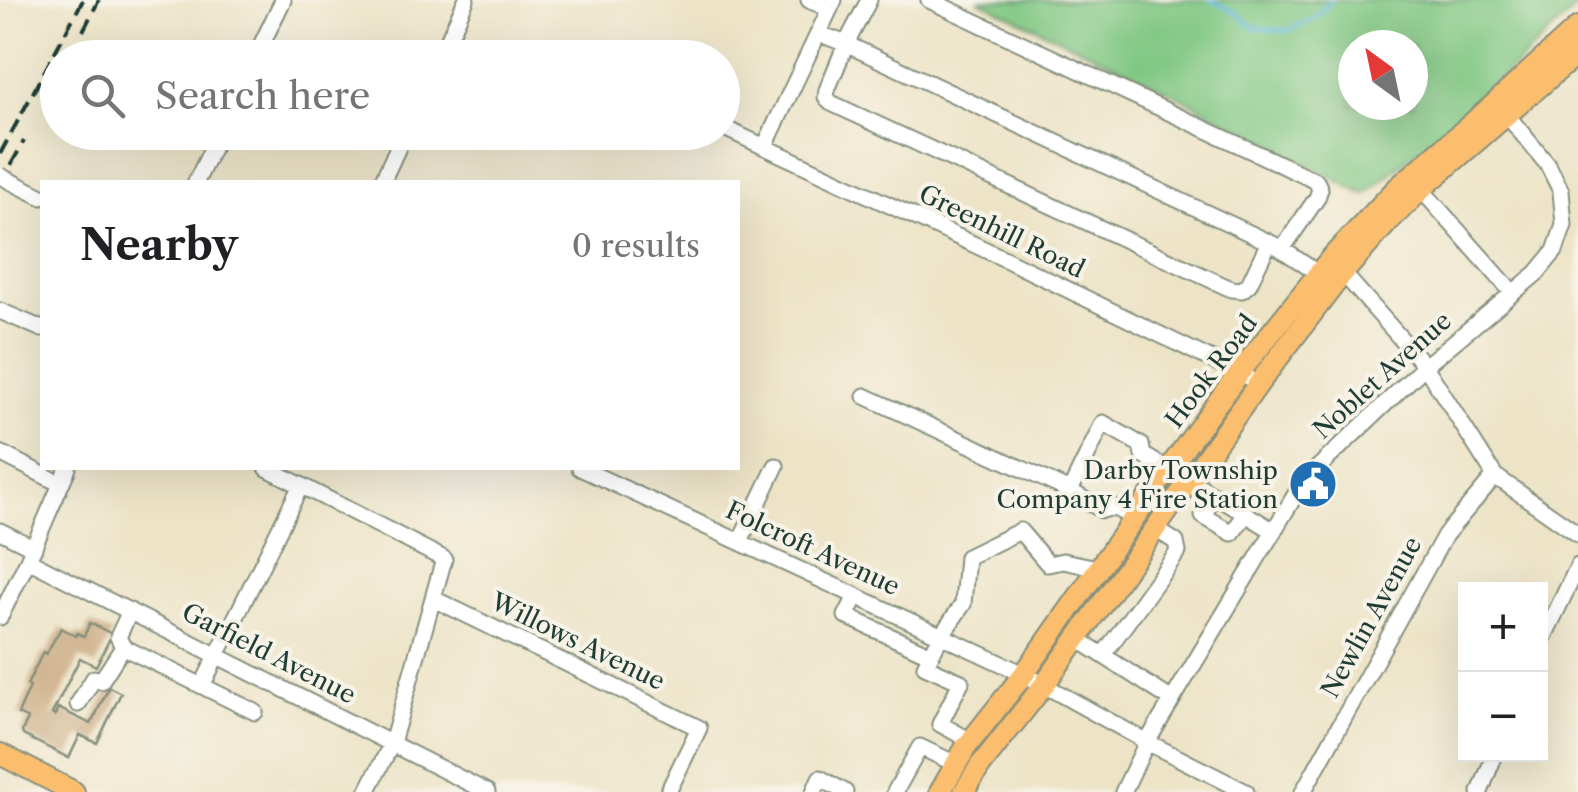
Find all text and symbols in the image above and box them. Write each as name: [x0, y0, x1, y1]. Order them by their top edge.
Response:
north arrow: [1338, 30, 1428, 120]
search box: [40, 40, 740, 150]
icon: search: [75, 68, 130, 123]
text: Search here: [155, 72, 370, 119]
street label: Greenhill Road: [914, 178, 1090, 285]
text: Nearby: [80, 219, 238, 271]
text: 0 results: [572, 226, 700, 265]
street label: Noblet Avenue: [1307, 305, 1458, 446]
street label: Hook Road: [1159, 309, 1264, 434]
place label: Darby Township Company 4 Fire Station: [997, 455, 1278, 515]
public building icon: Darby Township Company 4 Fire Station: [1287, 458, 1339, 510]
street label: Folcroft Avenue: [721, 495, 905, 602]
street label: Newlin Avenue: [1314, 531, 1428, 703]
map controls: [1458, 582, 1548, 762]
button: +: [1458, 582, 1548, 672]
street label: Willows Avenue: [485, 585, 670, 697]
street label: Garfield Avenue: [177, 596, 361, 711]
button: −: [1458, 672, 1548, 762]

